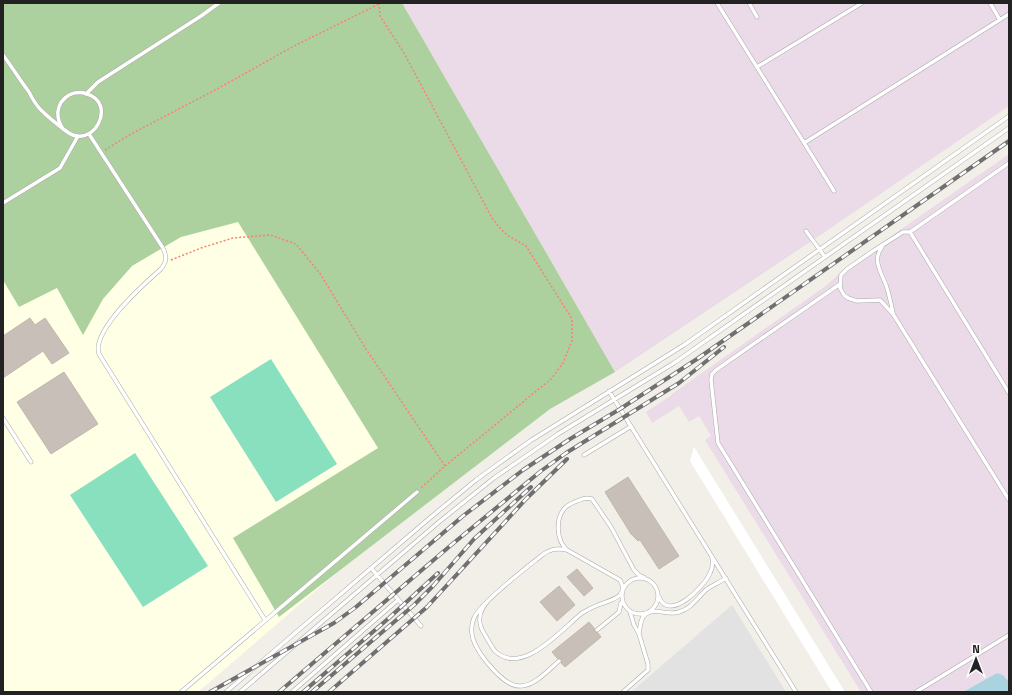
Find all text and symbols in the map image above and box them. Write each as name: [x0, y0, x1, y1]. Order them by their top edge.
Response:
north arrow: [956, 639, 996, 679]
text: N: [972, 641, 980, 657]

